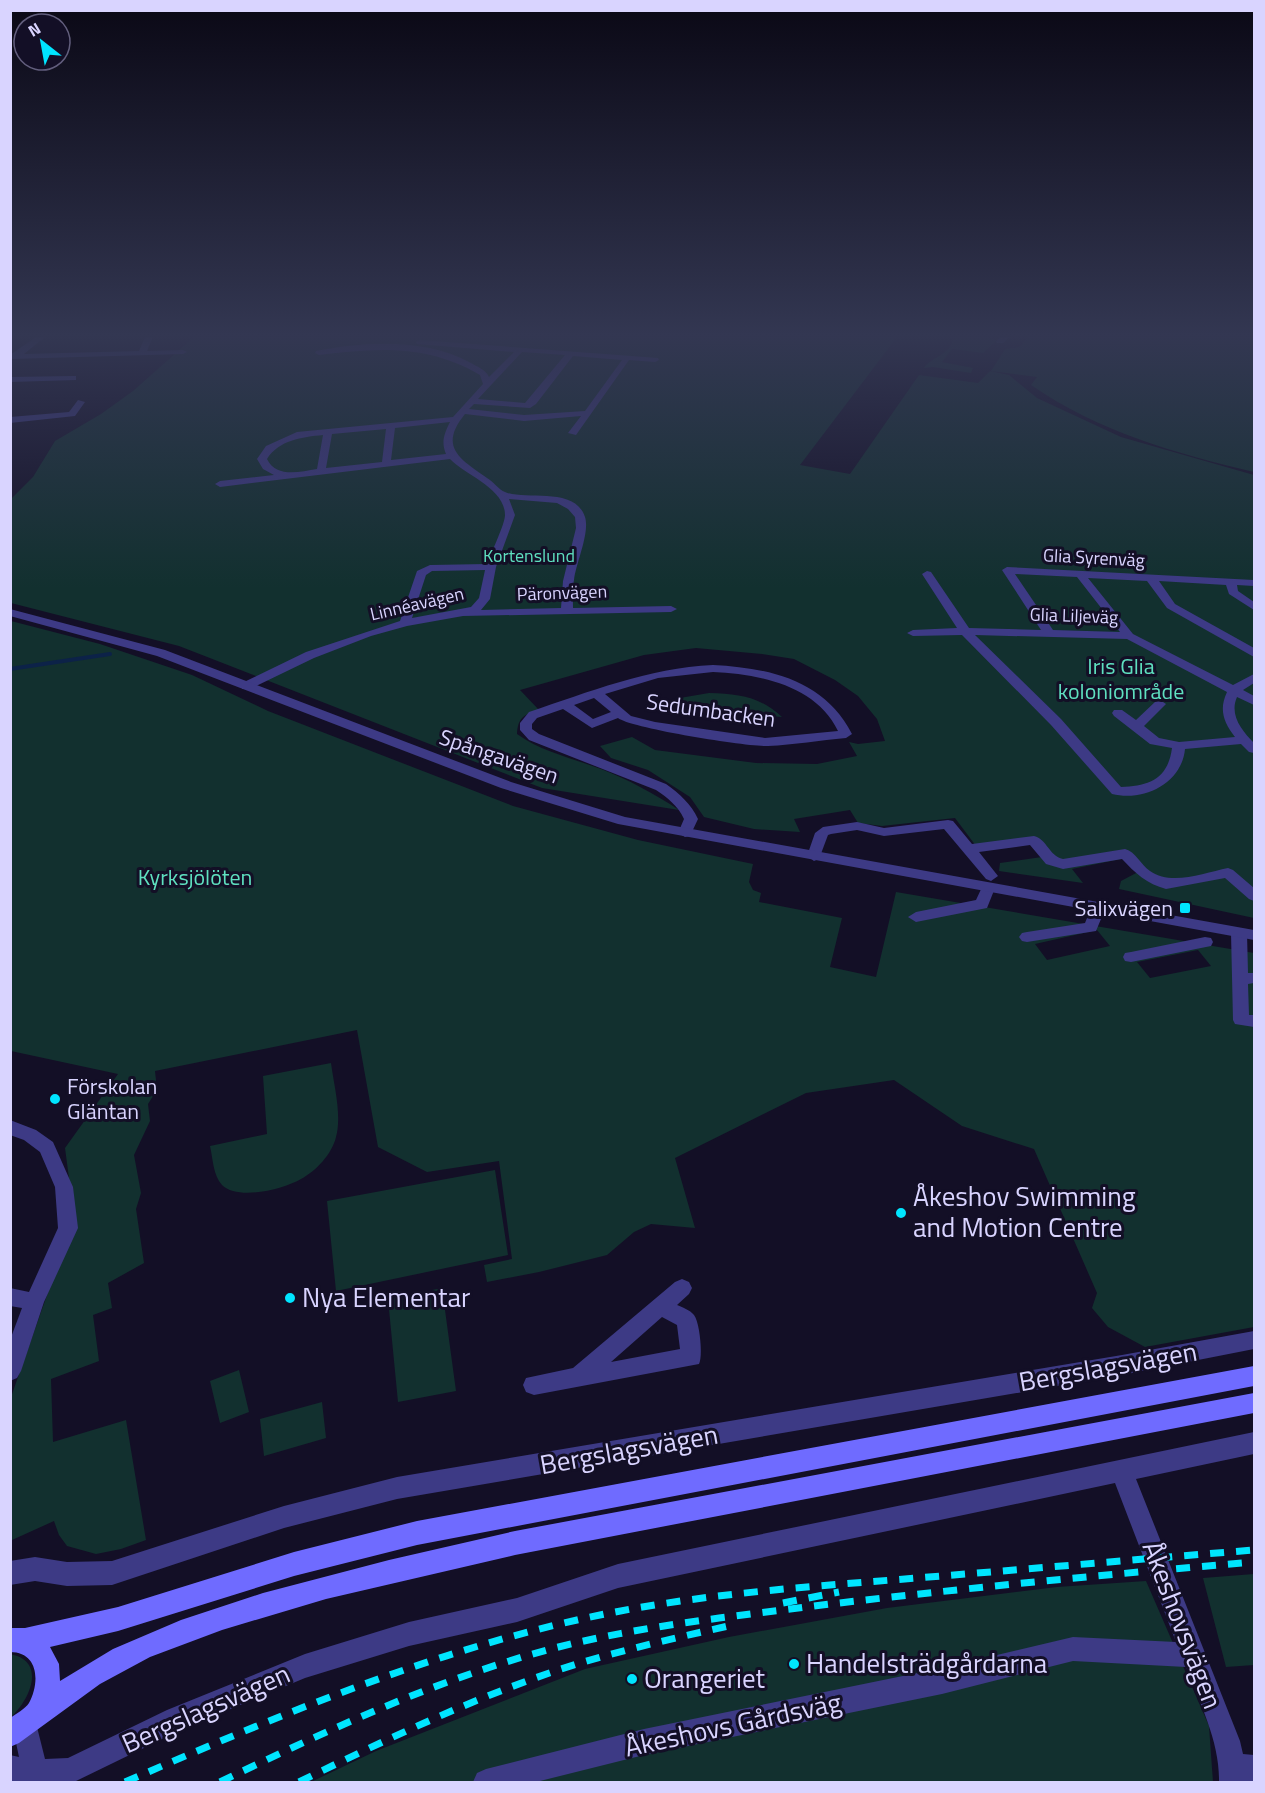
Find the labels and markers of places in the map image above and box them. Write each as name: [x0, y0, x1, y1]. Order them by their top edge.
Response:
place label: Salixvägen: [1075, 891, 1173, 925]
marker: Salixvägen: [1178, 901, 1192, 915]
place label: Förskolan Gläntan: [67, 1069, 157, 1128]
marker: Förskolan Gläntan: [48, 1092, 62, 1106]
place label: Åkeshov Swimming and Motion Centre: [913, 1175, 1136, 1247]
marker: Åkeshov Swimming and Motion Centre: [894, 1206, 908, 1220]
place label: Nya Elementar: [302, 1276, 470, 1317]
marker: Nya Elementar: [283, 1291, 297, 1305]
place label: Handelsträdgårdarna: [806, 1642, 1048, 1683]
place label: Orangeriet: [644, 1657, 766, 1698]
marker: Handelsträdgårdarna: [787, 1657, 801, 1671]
marker: Orangeriet: [625, 1672, 639, 1686]

